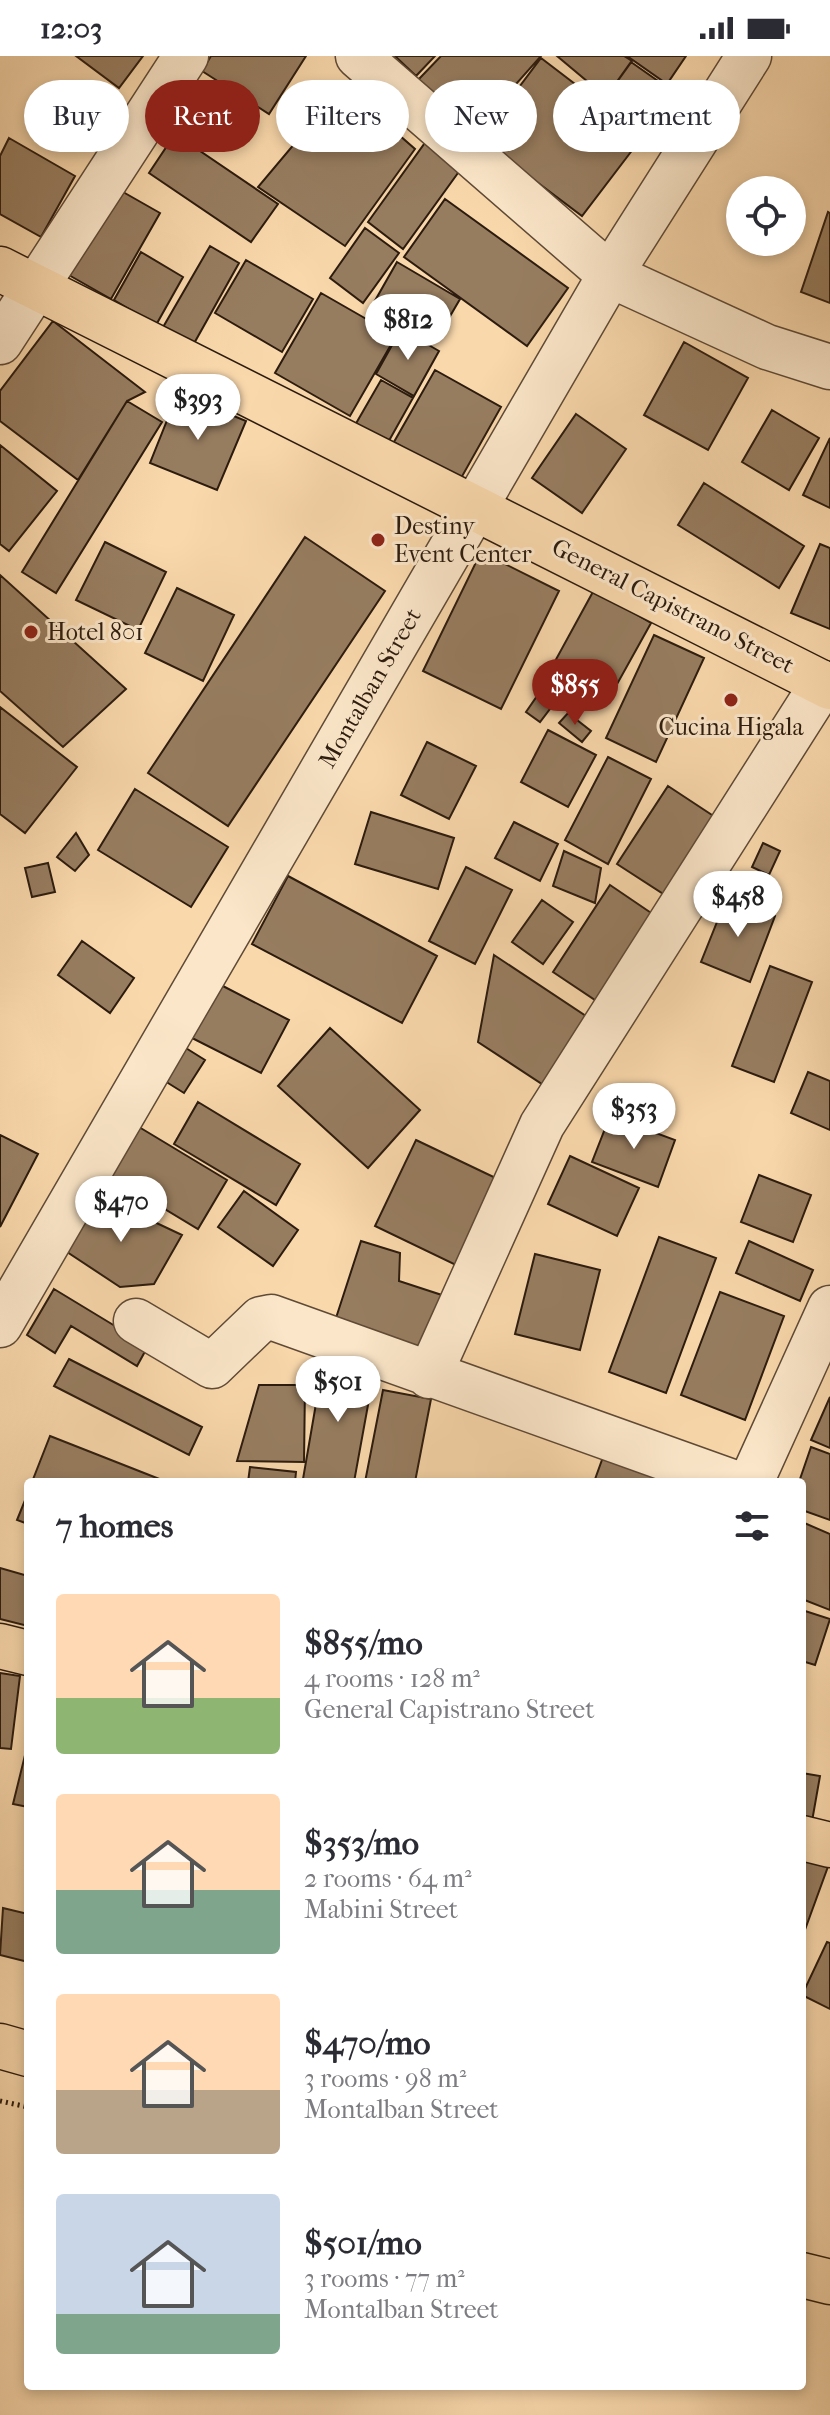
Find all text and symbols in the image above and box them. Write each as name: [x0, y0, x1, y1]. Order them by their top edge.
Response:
text: 12:03: [40, 11, 102, 46]
chip: Buy: [24, 80, 129, 152]
chip: Rent: [145, 80, 260, 152]
chip: Filters: [276, 80, 409, 152]
chip: New: [425, 80, 537, 152]
chip: Apartment: [553, 80, 740, 152]
map controls: [726, 176, 806, 256]
button: locate: [726, 176, 806, 256]
pin: $812: [361, 294, 455, 362]
text: $812: [383, 304, 433, 335]
pin: $393: [151, 374, 245, 442]
text: $393: [173, 384, 223, 415]
place label: Destiny Event Center: [394, 512, 532, 568]
marker: Destiny Event Center: [369, 531, 387, 549]
street label: General Capistrano Street: [547, 533, 799, 680]
street label: Montalban Street: [313, 603, 427, 773]
place label: Hotel 801: [47, 618, 144, 646]
marker: Hotel 801: [22, 623, 40, 641]
pin: $855: [528, 659, 622, 727]
text: $855: [550, 669, 600, 700]
marker: Cucina Higala: [722, 691, 740, 709]
place label: Cucina Higala: [658, 713, 804, 741]
pin: $458: [691, 871, 785, 939]
text: $458: [711, 881, 765, 912]
pin: $353: [587, 1083, 681, 1151]
text: $353: [611, 1093, 657, 1124]
pin: $470: [74, 1176, 168, 1244]
text: $470: [93, 1186, 149, 1217]
pin: $501: [291, 1356, 385, 1424]
text: $501: [314, 1366, 362, 1397]
icon: filters: [730, 1504, 774, 1548]
text: 7 homes: [56, 1506, 173, 1546]
text: $855/mo: [304, 1623, 423, 1663]
icon: home: [120, 1626, 216, 1722]
text: 4 rooms · 128 m²: [304, 1663, 480, 1694]
text: General Capistrano Street: [304, 1694, 594, 1725]
text: $353/mo: [304, 1823, 419, 1863]
icon: home: [120, 1826, 216, 1922]
text: 2 rooms · 64 m²: [304, 1863, 472, 1894]
text: Mabini Street: [304, 1894, 458, 1925]
text: $470/mo: [304, 2023, 431, 2063]
icon: home: [120, 2026, 216, 2122]
text: 3 rooms · 98 m²: [304, 2063, 466, 2094]
text: Montalban Street: [304, 2094, 499, 2125]
text: $501/mo: [304, 2223, 422, 2263]
icon: home: [120, 2226, 216, 2322]
text: 3 rooms · 77 m²: [304, 2263, 465, 2294]
text: Montalban Street: [304, 2294, 499, 2325]

